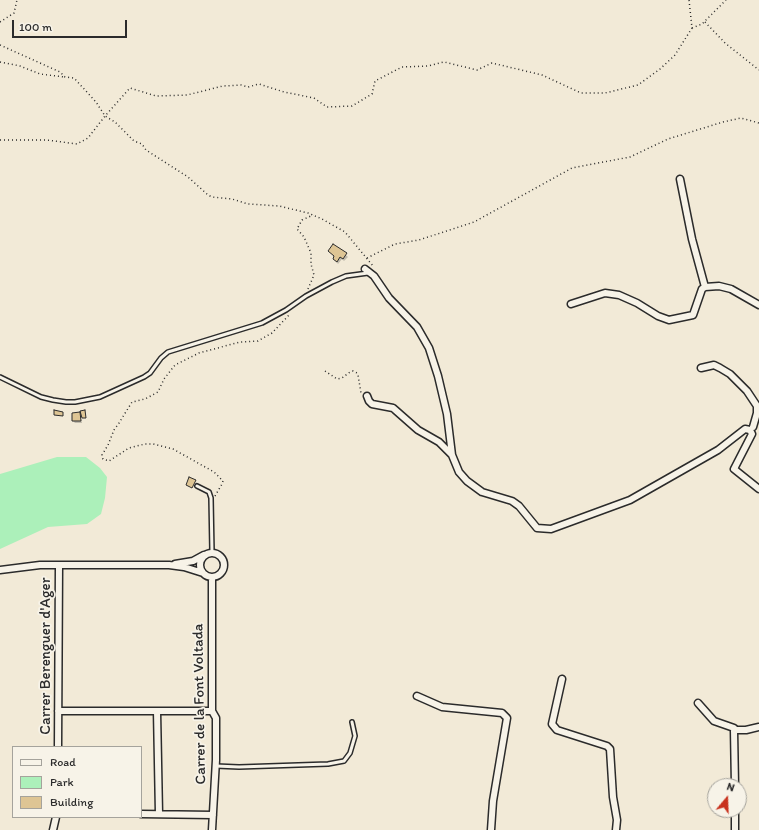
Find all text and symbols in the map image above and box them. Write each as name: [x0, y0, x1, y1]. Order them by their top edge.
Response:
scale bar: [14, 12, 129, 38]
text: 100 m: [19, 20, 52, 34]
street label: Carrer Berenguer d'Ager: [37, 577, 55, 735]
street label: Carrer de la Font Voltada: [190, 623, 210, 785]
legend: [12, 746, 142, 818]
text: Road: [50, 755, 76, 769]
text: Park: [50, 775, 74, 789]
north arrow: [707, 778, 747, 818]
text: N: [725, 780, 736, 794]
text: Building: [50, 795, 93, 809]

